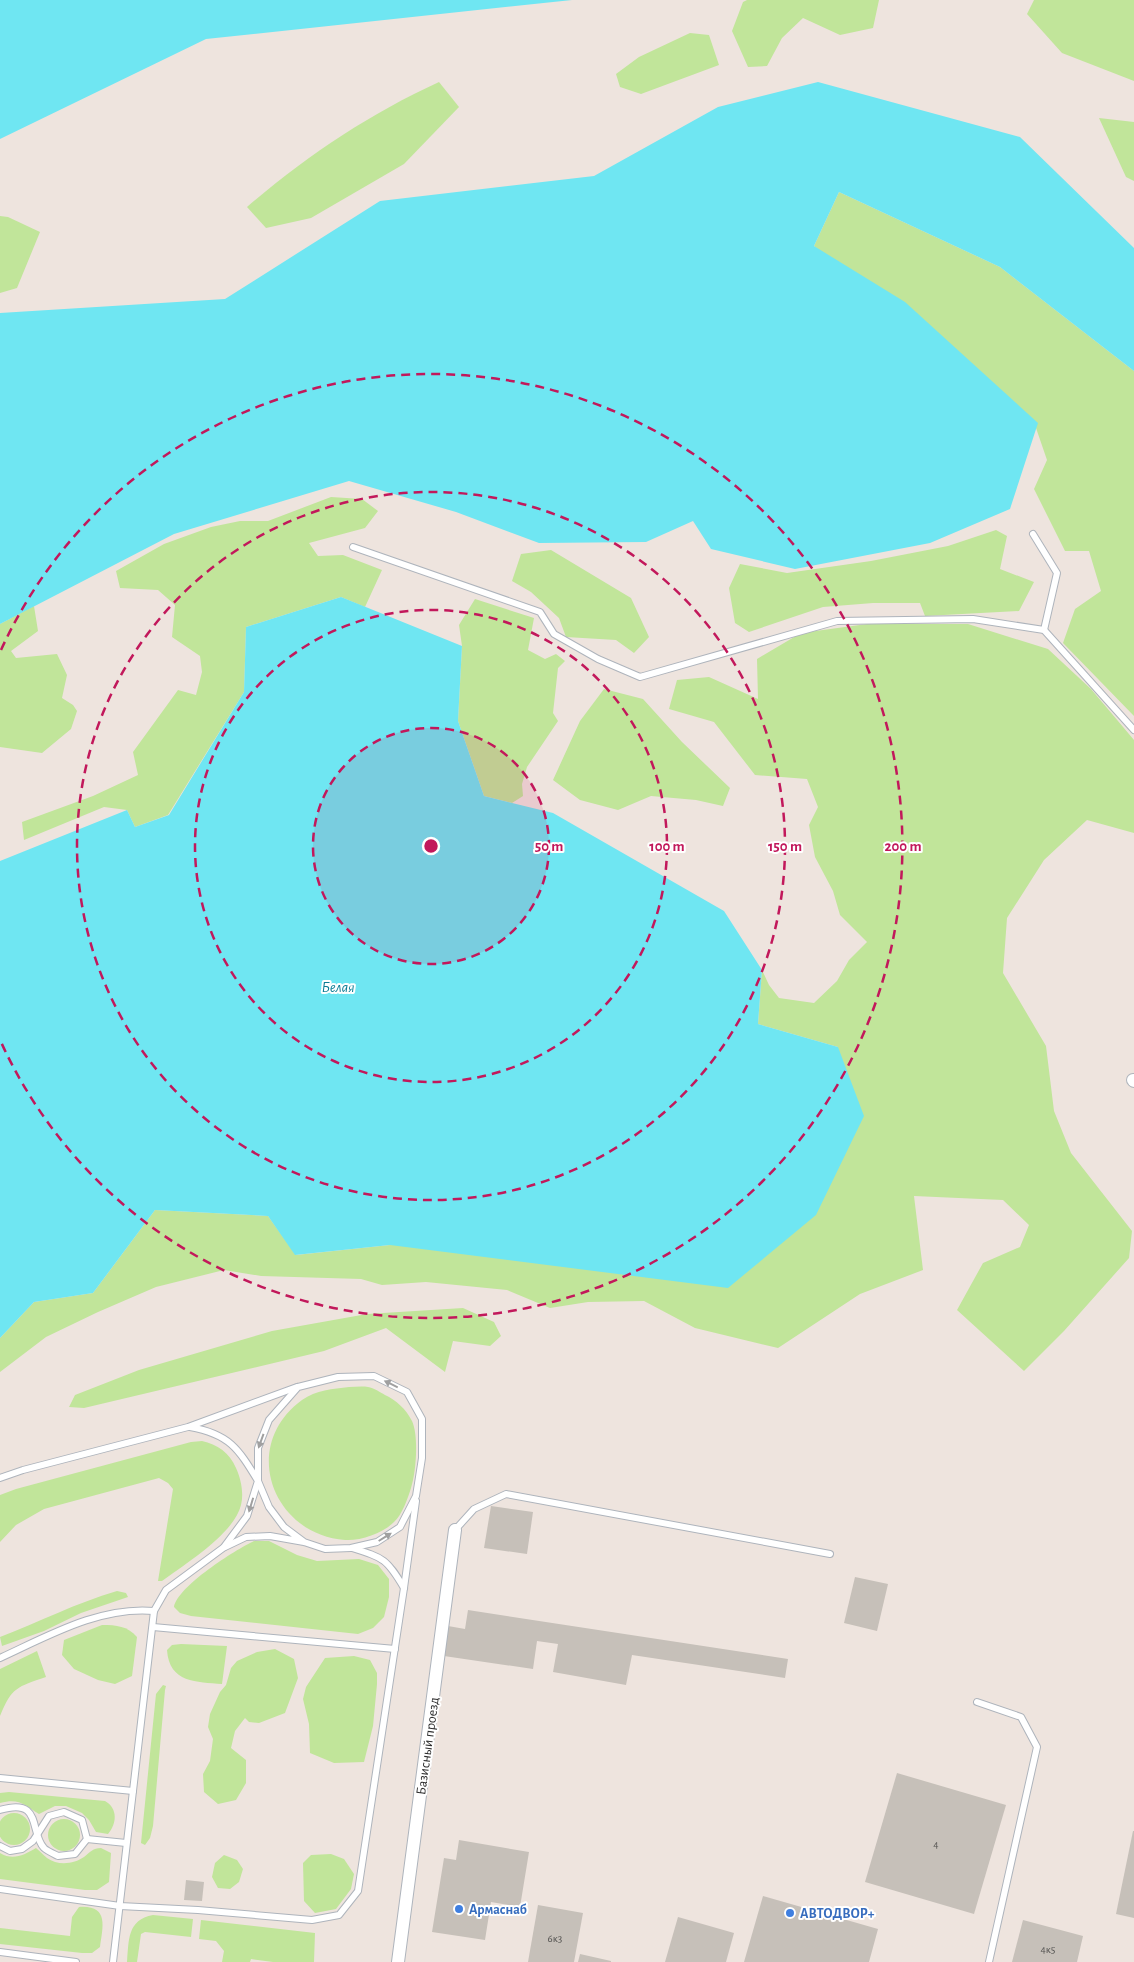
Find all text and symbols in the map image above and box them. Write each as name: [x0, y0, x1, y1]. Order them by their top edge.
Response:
centre of rings: [422, 837, 440, 855]
text: 50 m: [535, 839, 563, 854]
text: 100 m: [649, 839, 685, 854]
text: 150 m: [768, 839, 802, 854]
text: 200 m: [884, 839, 922, 854]
water label: Белая: [322, 980, 354, 995]
one-way arrow: [383, 1380, 398, 1388]
one-way arrow: [257, 1434, 264, 1449]
one-way arrow: [246, 1497, 254, 1512]
one-way arrow: [378, 1532, 391, 1541]
street label: Базисный проезд: [414, 1696, 442, 1796]
house number: 4: [933, 1839, 939, 1850]
marker: Армаснаб: [453, 1903, 465, 1915]
place label: Армаснаб: [469, 1903, 527, 1917]
marker: АВТОДВОР+: [784, 1907, 796, 1919]
place label: АВТОДВОР+: [800, 1907, 875, 1921]
house number: 6к3: [548, 1933, 563, 1944]
house number: 4к5: [1041, 1944, 1056, 1955]

